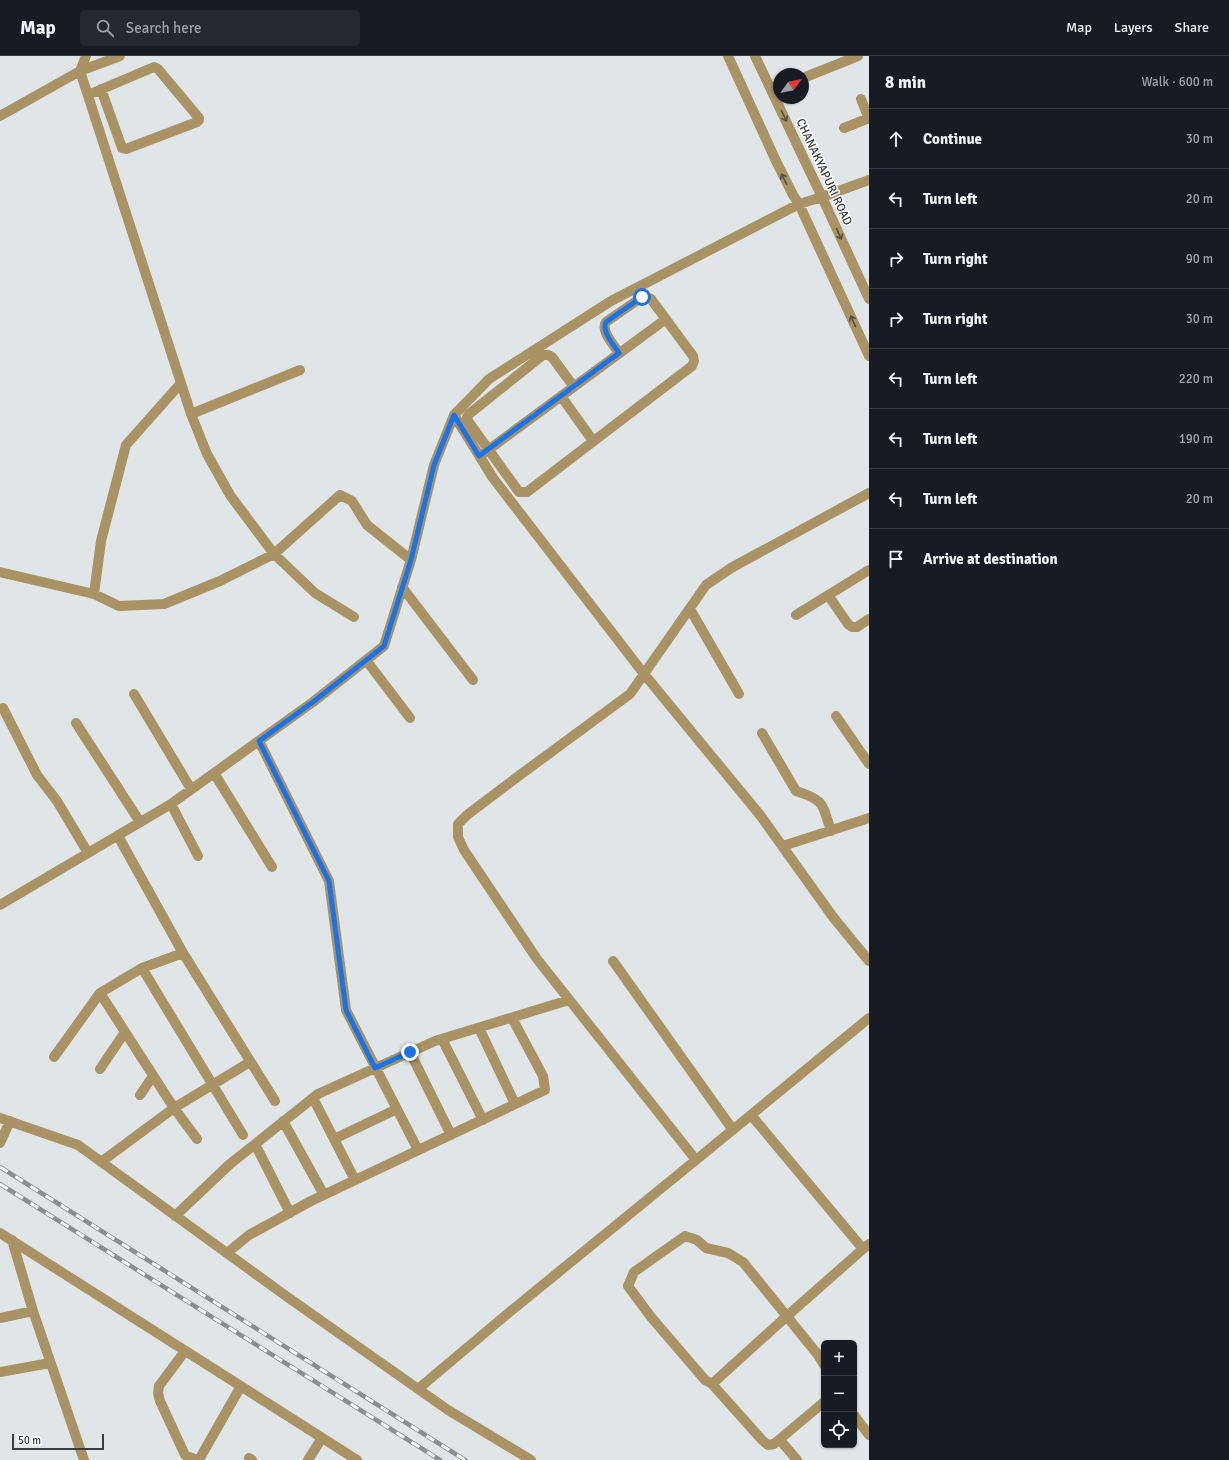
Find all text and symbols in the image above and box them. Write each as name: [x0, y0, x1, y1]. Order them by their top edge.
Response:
search box: [80, 10, 360, 46]
text: Map: [20, 16, 56, 40]
icon: search: [94, 17, 116, 39]
text: Search here: [126, 19, 201, 37]
text: Map: [1066, 19, 1092, 36]
text: Layers: [1114, 19, 1153, 36]
text: Share: [1175, 19, 1209, 36]
north arrow: [773, 68, 809, 104]
text: 8 min: [885, 72, 926, 93]
text: Walk · 600 m: [1142, 74, 1213, 90]
one-way arrow: [781, 110, 788, 122]
street label: CHANAKYAPURI ROAD: [793, 116, 855, 228]
icon: ahead: [885, 128, 907, 150]
text: Continue: [923, 130, 982, 148]
text: 30 m: [1186, 131, 1213, 147]
one-way arrow: [780, 173, 788, 185]
icon: left: [885, 188, 907, 210]
text: Turn left: [923, 190, 977, 208]
text: 20 m: [1186, 191, 1213, 207]
one-way arrow: [836, 228, 844, 240]
icon: right: [885, 248, 907, 270]
text: Turn right: [923, 250, 988, 268]
text: 90 m: [1186, 251, 1213, 267]
route start: [633, 288, 651, 306]
icon: right: [885, 308, 907, 330]
text: Turn right: [923, 310, 988, 328]
text: 30 m: [1186, 311, 1213, 327]
one-way arrow: [849, 315, 856, 327]
icon: left: [885, 368, 907, 390]
text: Turn left: [923, 370, 977, 388]
text: 220 m: [1179, 371, 1213, 387]
icon: left: [885, 428, 907, 450]
text: Turn left: [923, 430, 977, 448]
text: 190 m: [1179, 431, 1213, 447]
icon: left: [885, 488, 907, 510]
text: Turn left: [923, 490, 977, 508]
text: 20 m: [1186, 491, 1213, 507]
icon: arrive: [885, 548, 907, 570]
text: Arrive at destination: [923, 550, 1058, 568]
route end: [401, 1043, 419, 1061]
map controls: [821, 1340, 857, 1448]
button: +: [821, 1340, 857, 1376]
button: −: [821, 1376, 857, 1412]
button: locate: [821, 1412, 857, 1448]
scale bar: [12, 1432, 104, 1451]
text: 50 m: [18, 1434, 41, 1447]

